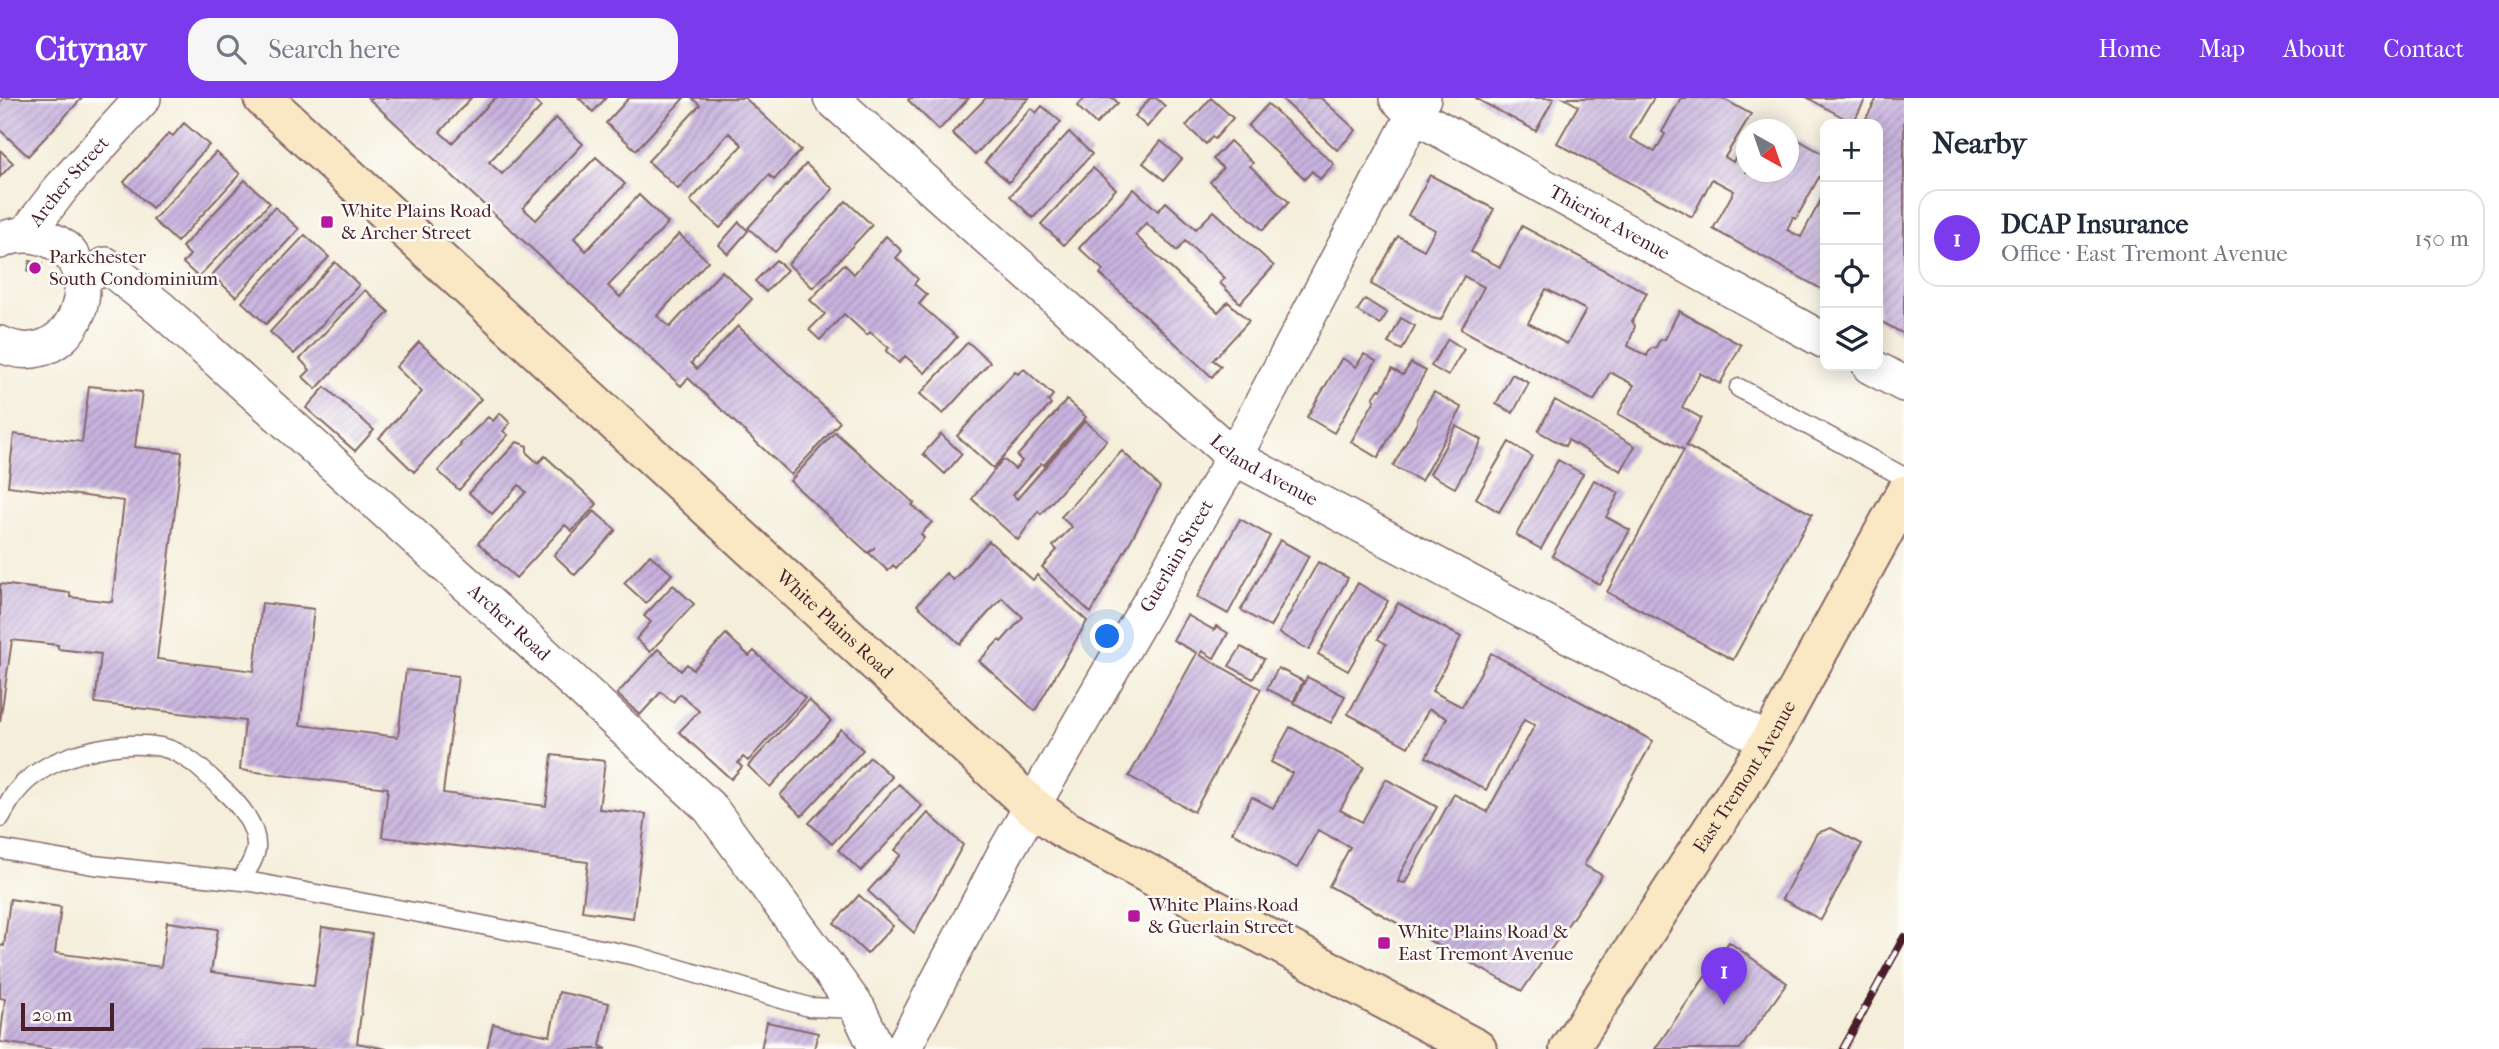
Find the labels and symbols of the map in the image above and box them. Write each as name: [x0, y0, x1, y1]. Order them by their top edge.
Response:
north arrow: [1736, 119, 1799, 182]
street label: Archer Street: [24, 132, 114, 232]
street label: Thieriot Avenue: [1545, 180, 1673, 264]
place label: White Plains Road & Archer Street: [340, 200, 492, 244]
marker: White Plains Road & Archer Street: [319, 214, 335, 230]
place label: Parkchester South Condominium: [49, 246, 218, 290]
marker: Parkchester South Condominium: [27, 260, 43, 276]
street label: Leland Avenue: [1205, 430, 1321, 510]
street label: Guerlain Street: [1136, 496, 1218, 616]
street label: White Plains Road: [771, 564, 898, 684]
street label: Archer Road: [463, 579, 555, 666]
your location: [1090, 619, 1124, 653]
street label: East Tremont Avenue: [1689, 697, 1800, 857]
place label: White Plains Road & Guerlain Street: [1147, 894, 1299, 938]
marker: White Plains Road & Guerlain Street: [1126, 908, 1142, 924]
place label: White Plains Road & East Tremont Avenue: [1397, 921, 1573, 965]
marker: White Plains Road & East Tremont Avenue: [1376, 935, 1392, 951]
pin: 1: [1701, 947, 1747, 1005]
scale bar: [21, 1000, 114, 1032]

